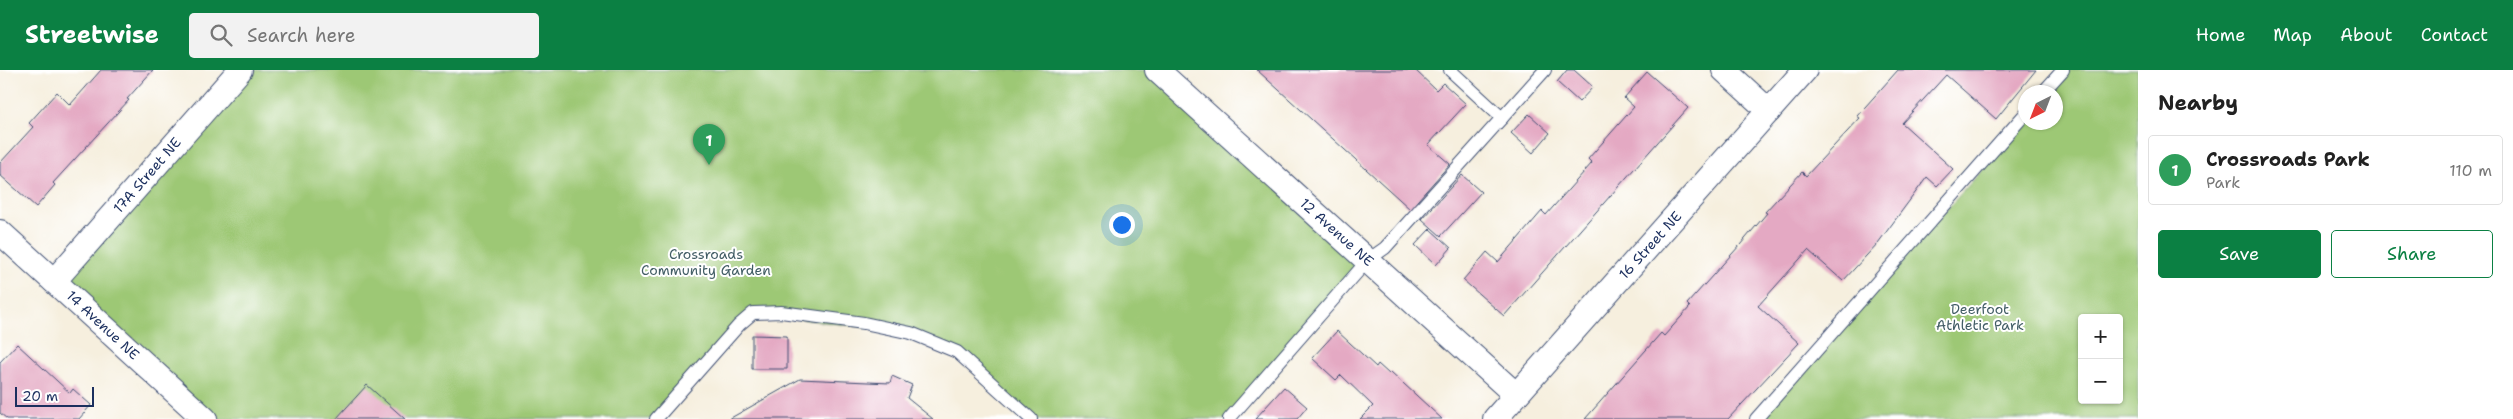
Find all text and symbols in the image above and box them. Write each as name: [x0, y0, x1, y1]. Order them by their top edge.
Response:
search box: [189, 13, 539, 58]
text: Streetwise: [25, 19, 159, 51]
icon: search: [207, 21, 235, 49]
text: Search here: [247, 23, 356, 48]
text: Home: [2196, 23, 2245, 47]
text: Map: [2273, 23, 2312, 47]
text: About: [2340, 23, 2393, 47]
text: Contact: [2421, 23, 2488, 47]
north arrow: [2018, 85, 2063, 130]
text: Nearby: [2158, 89, 2238, 117]
pin: 1: [693, 124, 725, 165]
street label: 17A Street NE: [109, 133, 185, 217]
text: Crossroads Park: [2206, 147, 2370, 172]
text: 1: [2171, 160, 2179, 181]
text: 110 m: [2449, 160, 2492, 181]
text: Park: [2206, 172, 2240, 193]
street label: 12 Avenue NE: [1296, 194, 1378, 270]
street label: 16 Street NE: [1615, 207, 1685, 283]
your location: [1109, 212, 1135, 238]
button: Save: [2158, 230, 2321, 278]
button: Share: [2331, 230, 2493, 278]
park label: Crossroads Community Garden: [641, 245, 771, 279]
street label: 14 Avenue NE: [63, 287, 143, 364]
park label: Deerfoot Athletic Park: [1936, 300, 2024, 334]
map controls: [2078, 314, 2123, 404]
button: +: [2078, 314, 2123, 359]
button: −: [2078, 359, 2123, 404]
scale bar: [15, 384, 94, 407]
text: 20 m: [22, 387, 58, 405]

